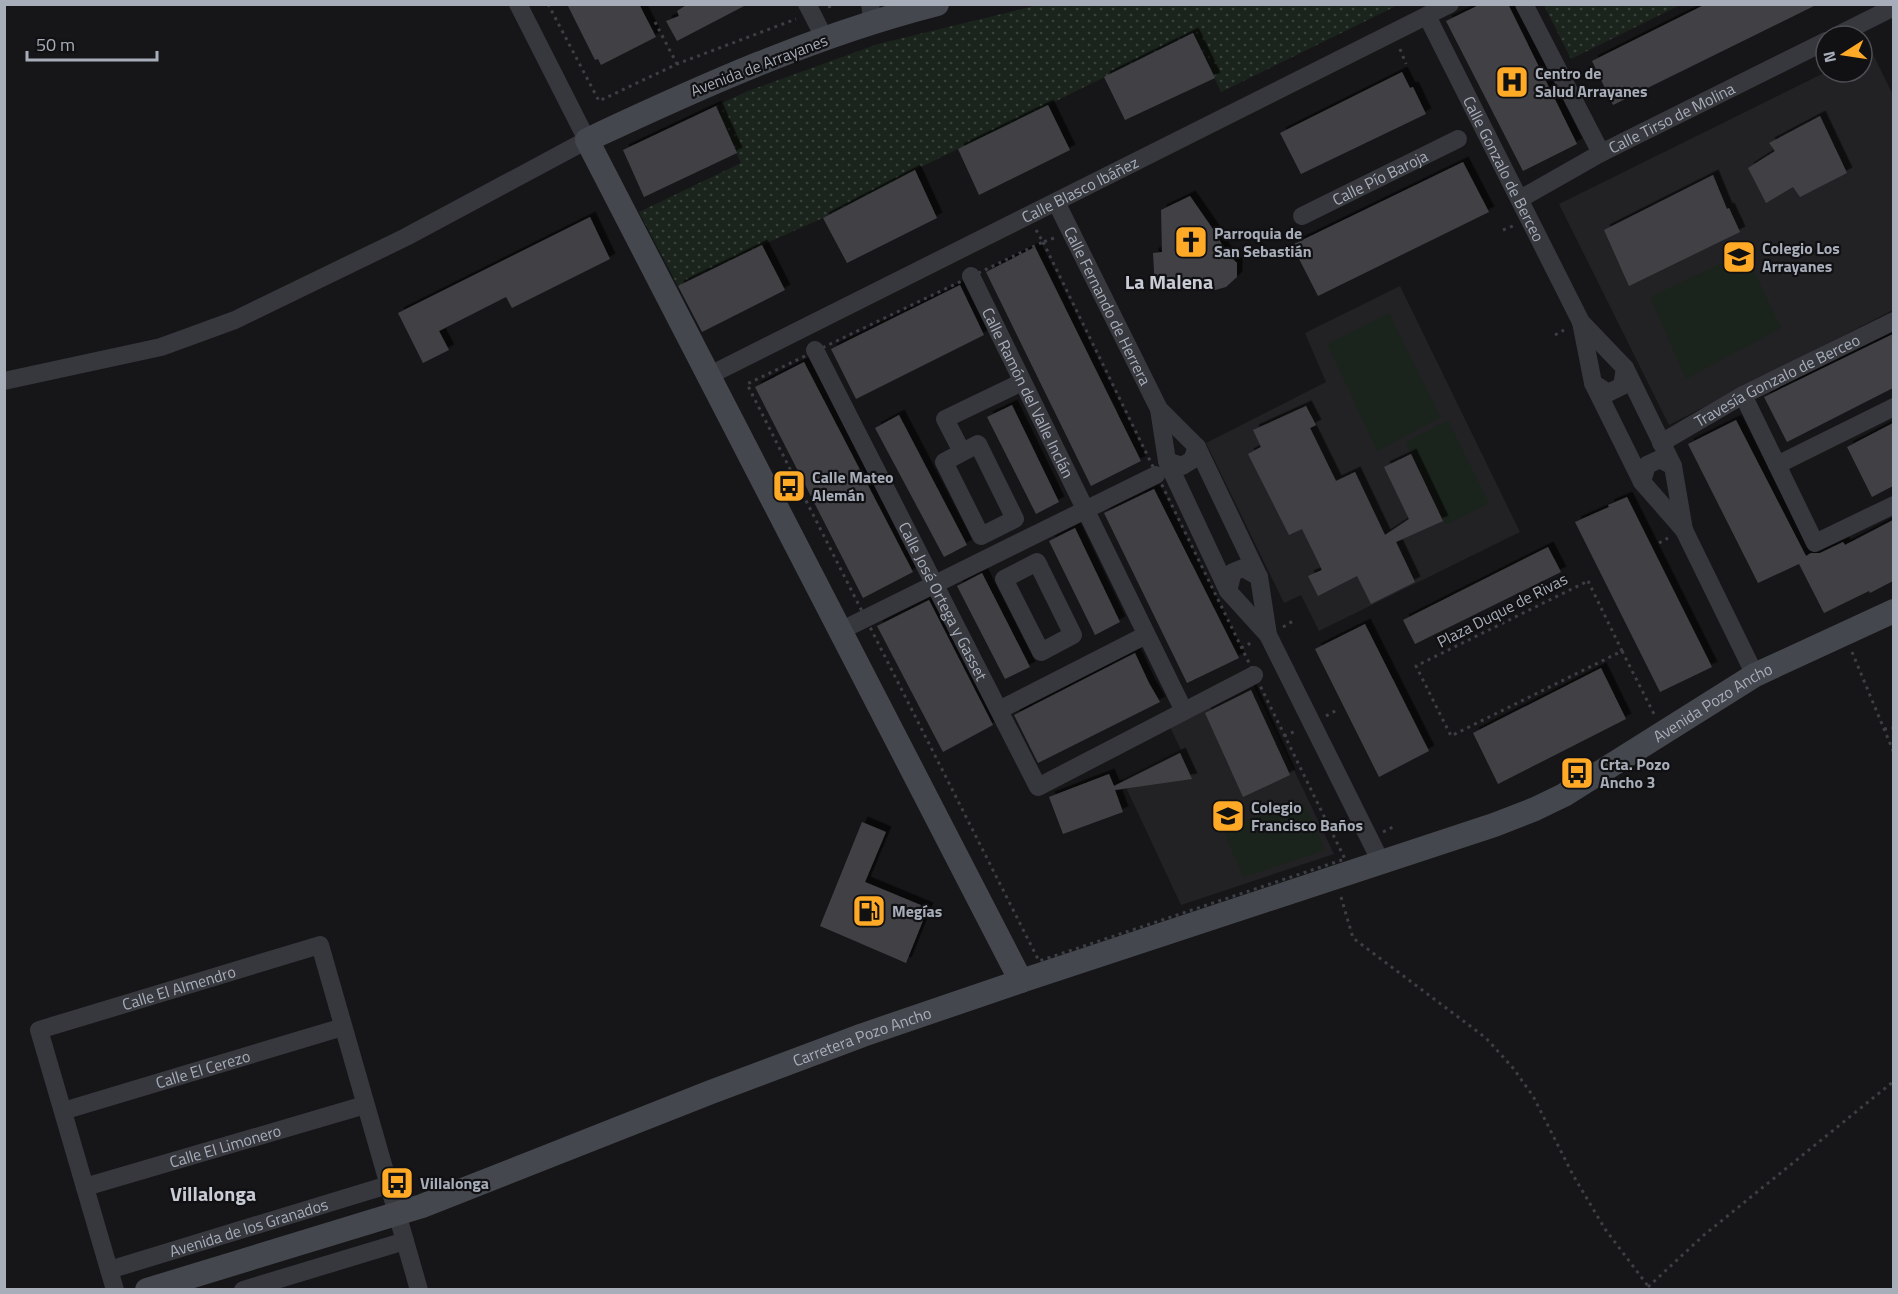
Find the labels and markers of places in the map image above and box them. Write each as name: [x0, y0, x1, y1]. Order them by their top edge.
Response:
place label: Centro de Salud Arrayanes: [1535, 61, 1648, 103]
hospital icon: Centro de Salud Arrayanes: [1494, 64, 1530, 100]
place label: Parroquia de San Sebastián: [1214, 221, 1312, 263]
church icon: Parroquia de San Sebastián: [1173, 224, 1209, 260]
place label: Colegio Los Arrayanes: [1762, 236, 1840, 278]
school or university icon: Colegio Los Arrayanes: [1721, 239, 1757, 275]
place label: Calle Mateo Alemán: [812, 465, 894, 507]
bus stop icon: Calle Mateo Alemán: [771, 468, 807, 504]
place label: Crta. Pozo Ancho 3: [1600, 752, 1670, 794]
bus stop icon: Crta. Pozo Ancho 3: [1559, 755, 1595, 791]
place label: Colegio Francisco Baños: [1251, 795, 1363, 837]
school or university icon: Colegio Francisco Baños: [1210, 798, 1246, 834]
fuel station icon: Megías: [851, 893, 887, 929]
place label: Megías: [892, 899, 942, 923]
bus stop icon: Villalonga: [379, 1165, 415, 1201]
place label: Villalonga: [420, 1171, 489, 1195]

